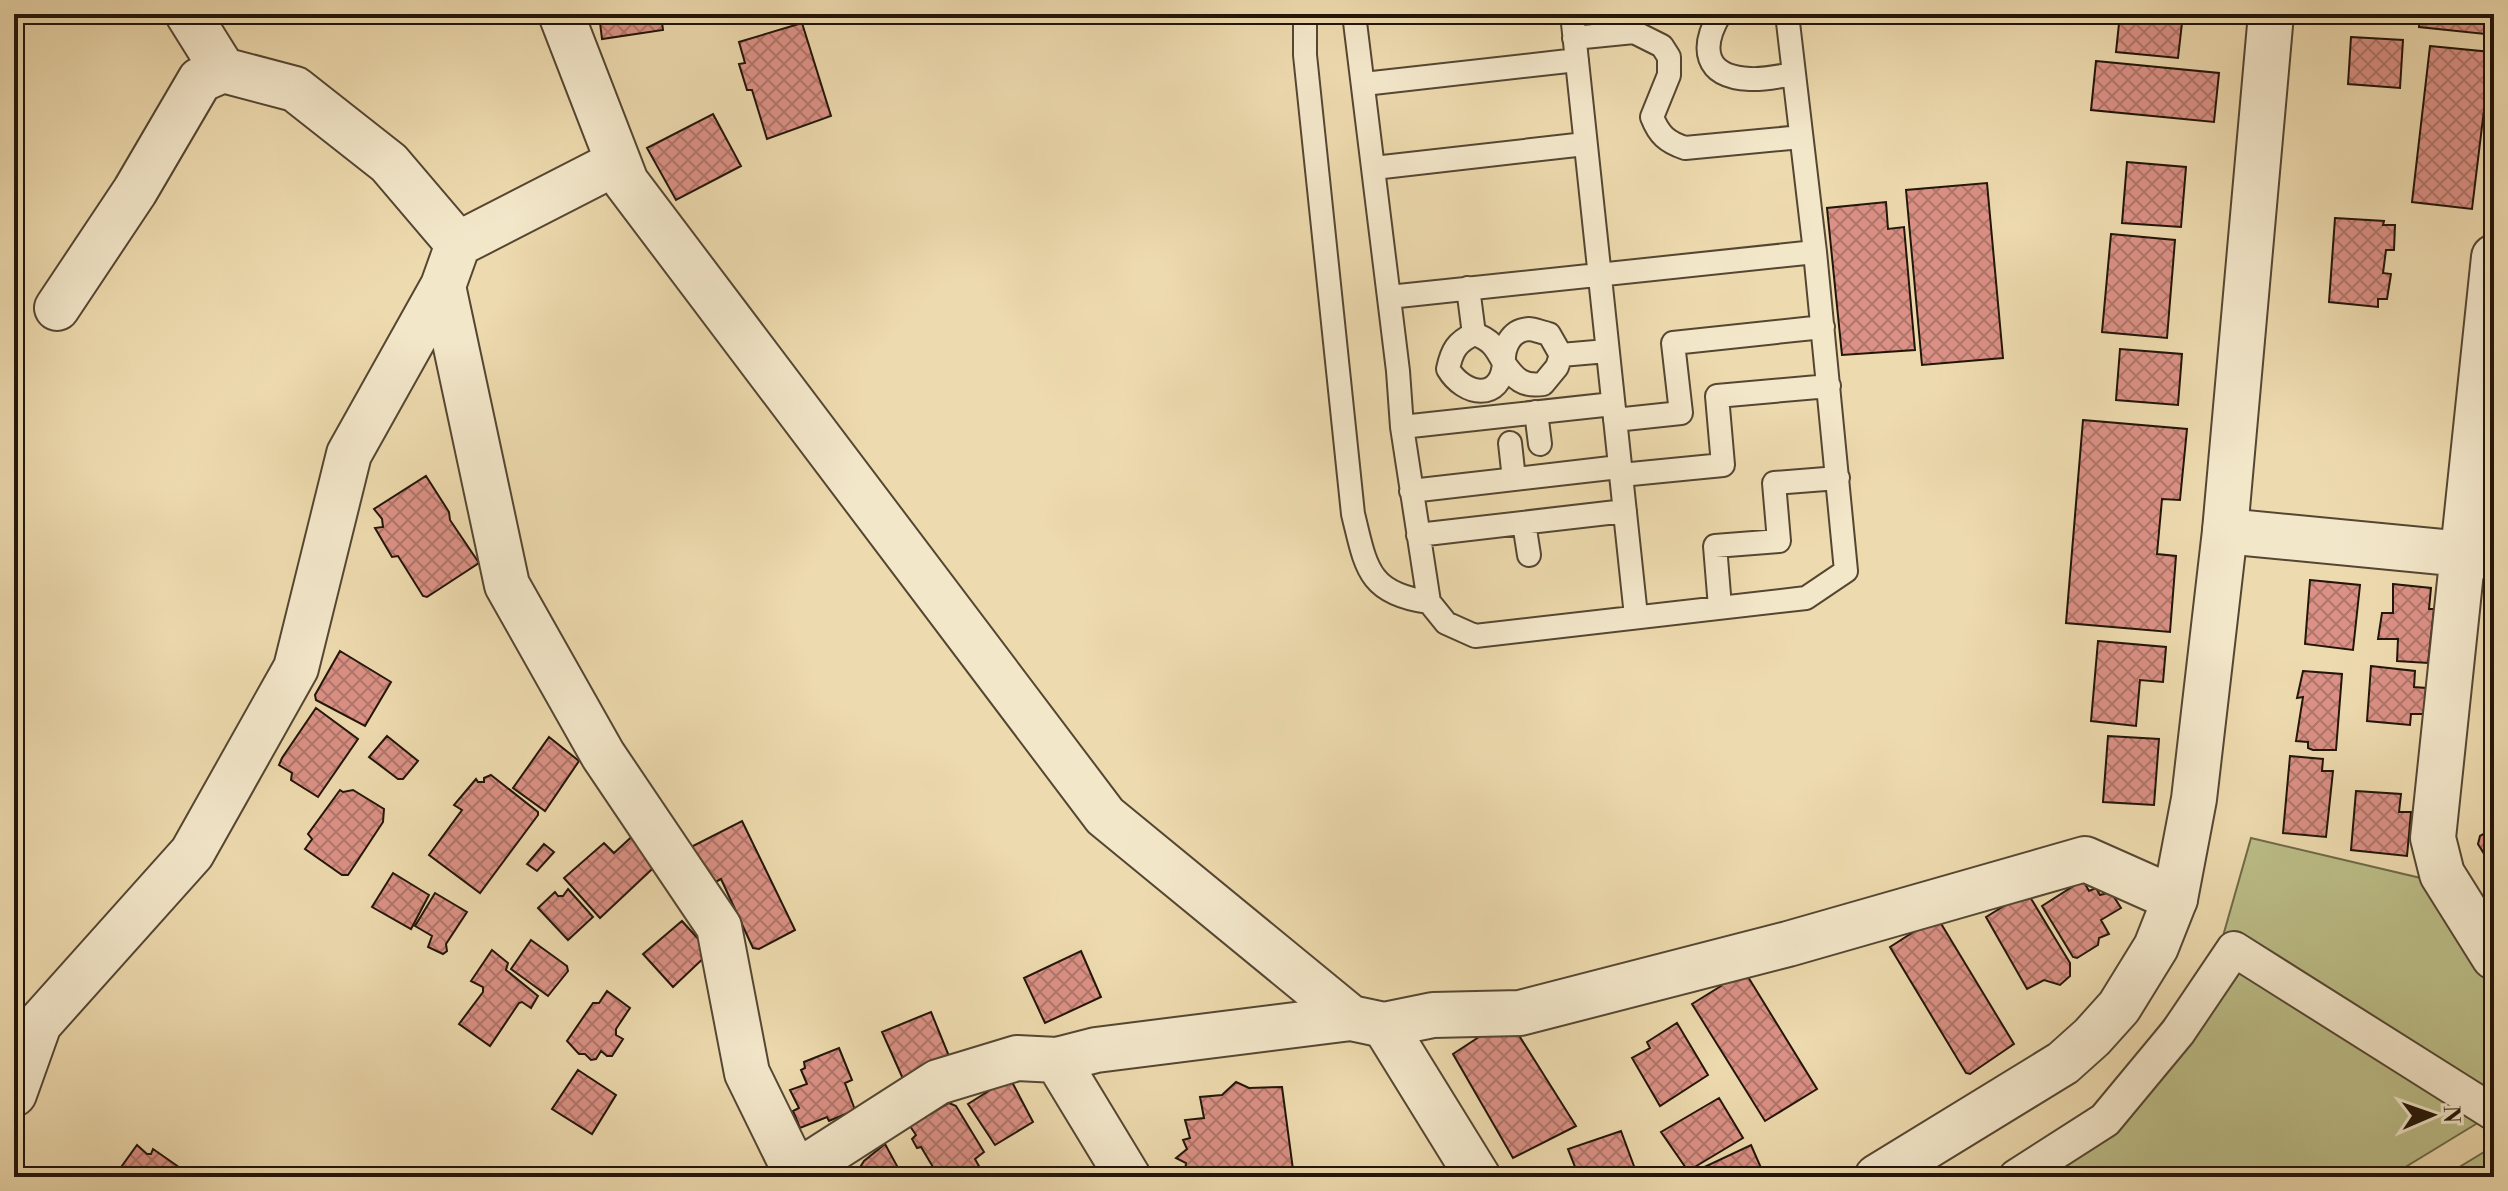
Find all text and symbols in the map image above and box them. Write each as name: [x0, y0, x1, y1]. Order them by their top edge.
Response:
north arrow: [2392, 1075, 2472, 1155]
text: N: [2437, 1105, 2464, 1124]

